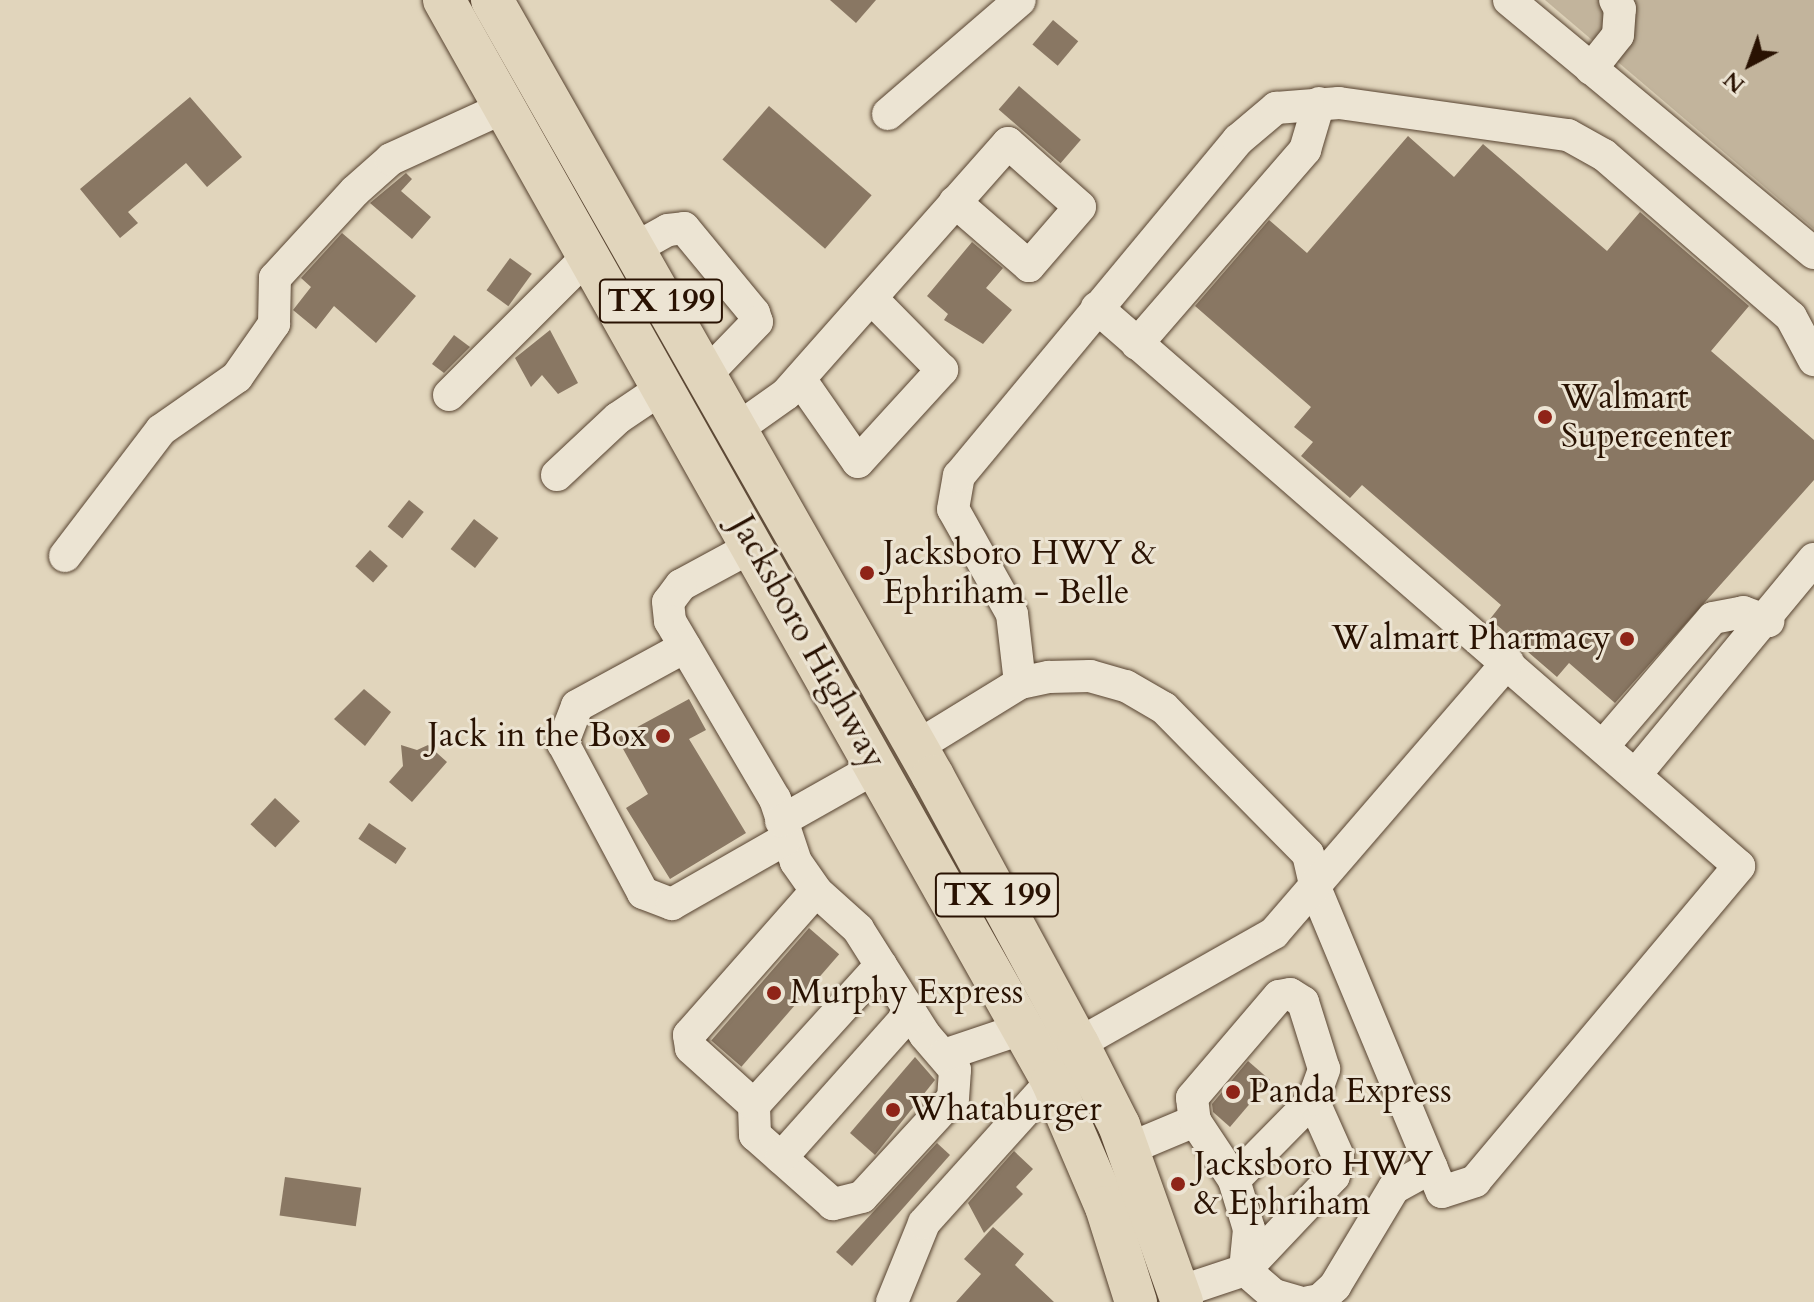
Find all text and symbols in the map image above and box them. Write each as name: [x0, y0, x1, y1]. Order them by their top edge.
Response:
north arrow: [1710, 24, 1790, 104]
text: N: [1717, 65, 1751, 100]
road number: TX 199: [597, 273, 725, 329]
place label: Walmart Supercenter: [1561, 377, 1731, 456]
marker: Walmart Supercenter: [1536, 408, 1554, 426]
street label: Jacksboro Highway: [721, 508, 895, 776]
place label: Jacksboro HWY & Ephriham - Belle: [883, 533, 1157, 612]
marker: Jacksboro HWY & Ephriham - Belle: [858, 564, 876, 582]
place label: Walmart Pharmacy: [1332, 619, 1611, 659]
marker: Walmart Pharmacy: [1618, 630, 1636, 648]
place label: Jack in the Box: [428, 716, 647, 756]
marker: Jack in the Box: [654, 727, 672, 745]
road number: TX 199: [933, 867, 1061, 923]
place label: Murphy Express: [790, 973, 1023, 1013]
marker: Murphy Express: [765, 984, 783, 1002]
place label: Panda Express: [1249, 1072, 1452, 1112]
marker: Panda Express: [1224, 1083, 1242, 1101]
place label: Whataburger: [909, 1090, 1102, 1130]
marker: Whataburger: [884, 1101, 902, 1119]
place label: Jacksboro HWY & Ephriham: [1194, 1144, 1433, 1224]
marker: Jacksboro HWY & Ephriham: [1169, 1175, 1187, 1193]

